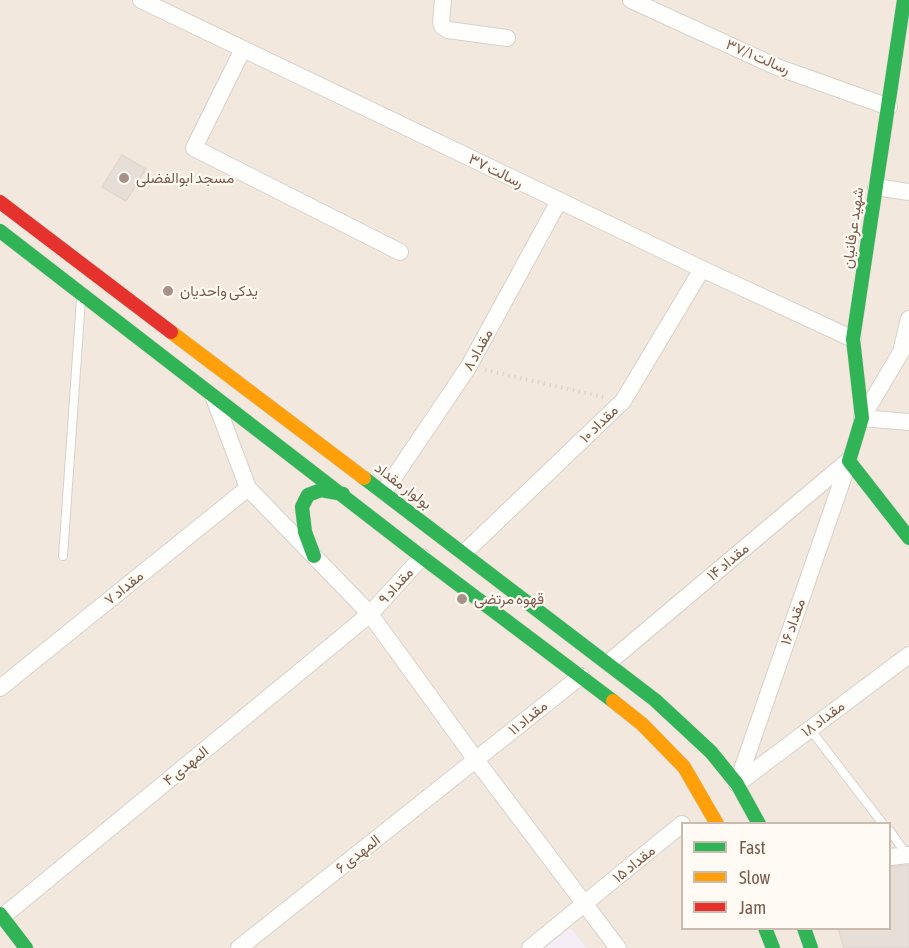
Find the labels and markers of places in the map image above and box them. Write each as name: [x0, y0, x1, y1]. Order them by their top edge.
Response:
place label: مسجد ابوالفضلی: [136, 169, 234, 187]
marker: مسجد ابوالفضلی: [117, 171, 131, 185]
place label: یدکی واحدیان: [180, 282, 258, 300]
marker: یدکی واحدیان: [161, 284, 175, 298]
place label: قهوه مرتضی: [474, 590, 544, 608]
marker: قهوه مرتضی: [455, 592, 469, 606]

